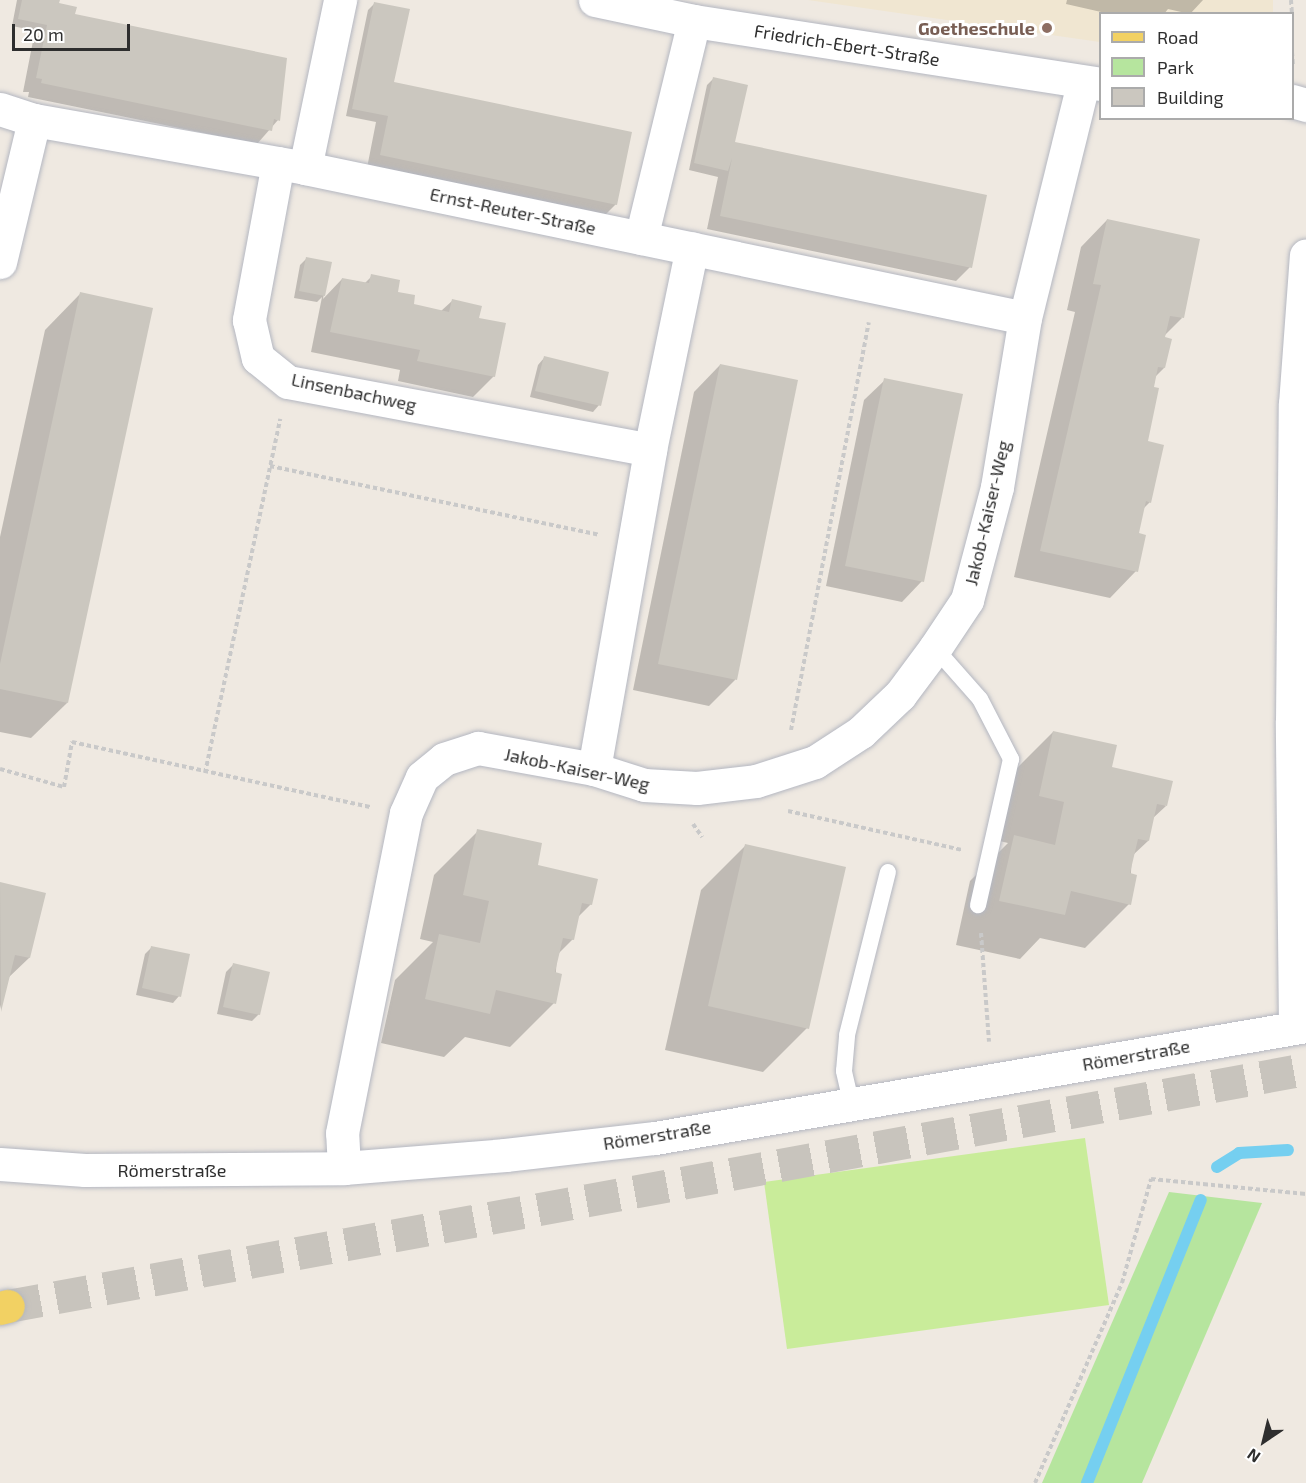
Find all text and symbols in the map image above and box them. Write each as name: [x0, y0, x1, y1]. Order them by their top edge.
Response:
scale bar: [15, 12, 134, 50]
legend: [1099, 12, 1294, 120]
place label: Goetheschule: [918, 17, 1035, 39]
street label: Friedrich-Ebert-Straße: [753, 20, 941, 70]
marker: Goetheschule: [1040, 21, 1054, 35]
text: 20 m: [23, 23, 64, 45]
text: Road: [1157, 26, 1198, 48]
text: Park: [1157, 56, 1194, 78]
text: Building: [1157, 86, 1224, 108]
street label: Ernst-Reuter-Straße: [428, 183, 598, 239]
street label: Linsenbachweg: [289, 368, 419, 416]
street label: Jakob-Kaiser-Weg: [960, 438, 1014, 588]
street label: Jakob-Kaiser-Weg: [502, 743, 652, 795]
street label: Römerstraße: [1081, 1035, 1191, 1075]
street label: Römerstraße: [602, 1116, 712, 1154]
street label: Römerstraße: [118, 1159, 226, 1181]
north arrow: [1234, 1411, 1294, 1471]
text: N: [1243, 1445, 1264, 1467]

